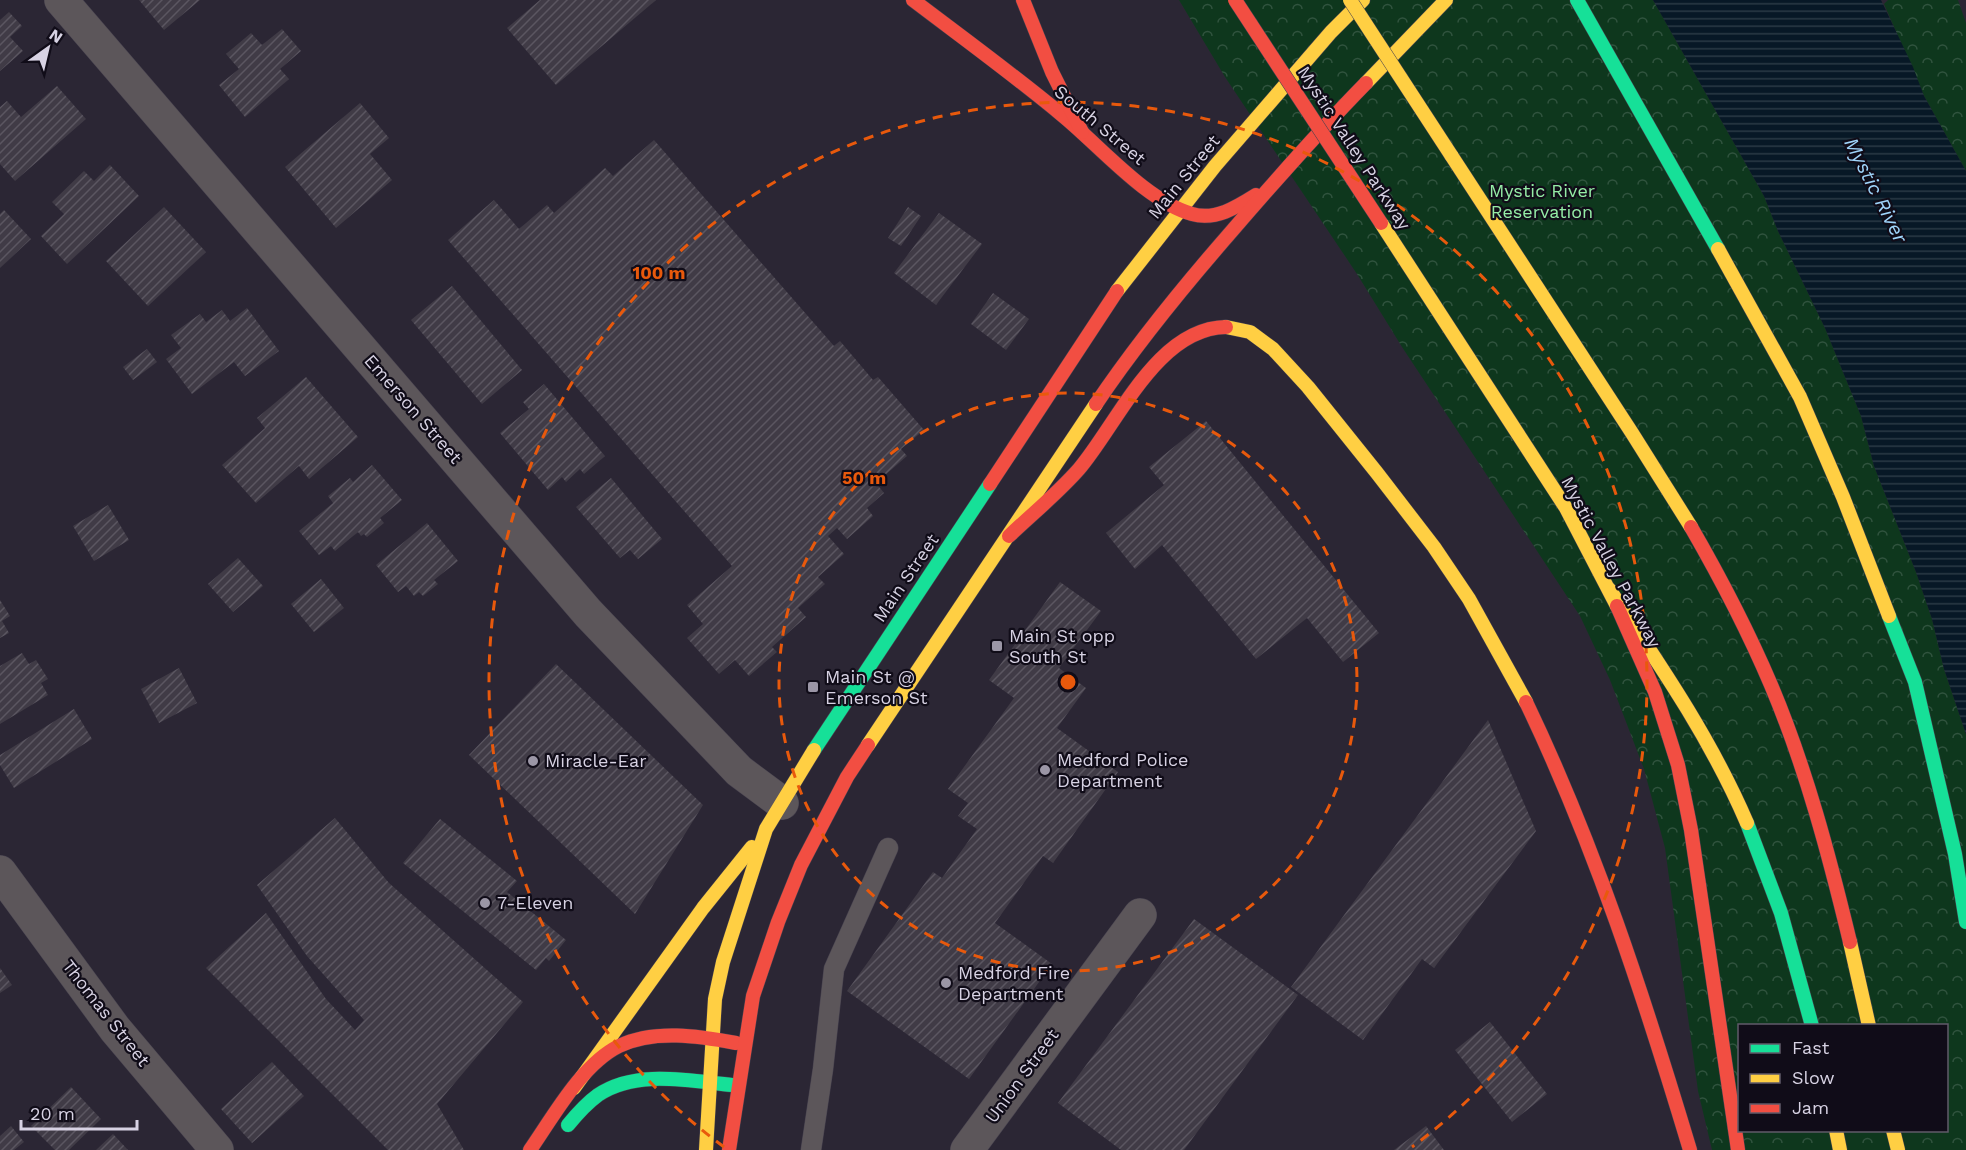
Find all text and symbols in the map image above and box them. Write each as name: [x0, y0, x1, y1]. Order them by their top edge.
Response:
north arrow: [18, 18, 78, 78]
text: N: [46, 25, 66, 47]
street label: Mystic Valley Parkway: [1294, 62, 1416, 234]
street label: South Street: [1051, 80, 1150, 169]
street label: Main Street: [1143, 130, 1224, 223]
water label: Mystic River: [1839, 133, 1913, 248]
park label: Mystic River Reservation: [1489, 180, 1595, 222]
text: 100 m: [632, 262, 686, 283]
street label: Emerson Street: [360, 350, 467, 468]
text: 50 m: [842, 467, 886, 488]
street label: Mystic Valley Parkway: [1557, 472, 1666, 652]
street label: Main Street: [868, 529, 943, 626]
place label: Main St opp South St: [1009, 625, 1115, 667]
marker: Main St opp South St: [990, 639, 1004, 653]
place label: Main St @ Emerson St: [825, 666, 928, 708]
centre of rings: [1058, 672, 1078, 692]
marker: Main St @ Emerson St: [806, 680, 820, 694]
place label: Medford Police Department: [1057, 749, 1188, 791]
place label: Miracle-Ear: [545, 750, 647, 771]
marker: Miracle-Ear: [526, 754, 540, 768]
marker: Medford Police Department: [1038, 763, 1052, 777]
place label: 7-Eleven: [497, 892, 573, 913]
marker: 7-Eleven: [478, 896, 492, 910]
street label: Thomas Street: [58, 955, 155, 1071]
place label: Medford Fire Department: [958, 962, 1070, 1004]
marker: Medford Fire Department: [939, 976, 953, 990]
street label: Union Street: [981, 1024, 1063, 1127]
legend: [1738, 1024, 1948, 1132]
text: Fast: [1792, 1037, 1830, 1058]
text: Slow: [1792, 1067, 1835, 1088]
scale bar: [21, 1093, 136, 1131]
text: Jam: [1792, 1097, 1829, 1118]
text: 20 m: [30, 1103, 75, 1124]

